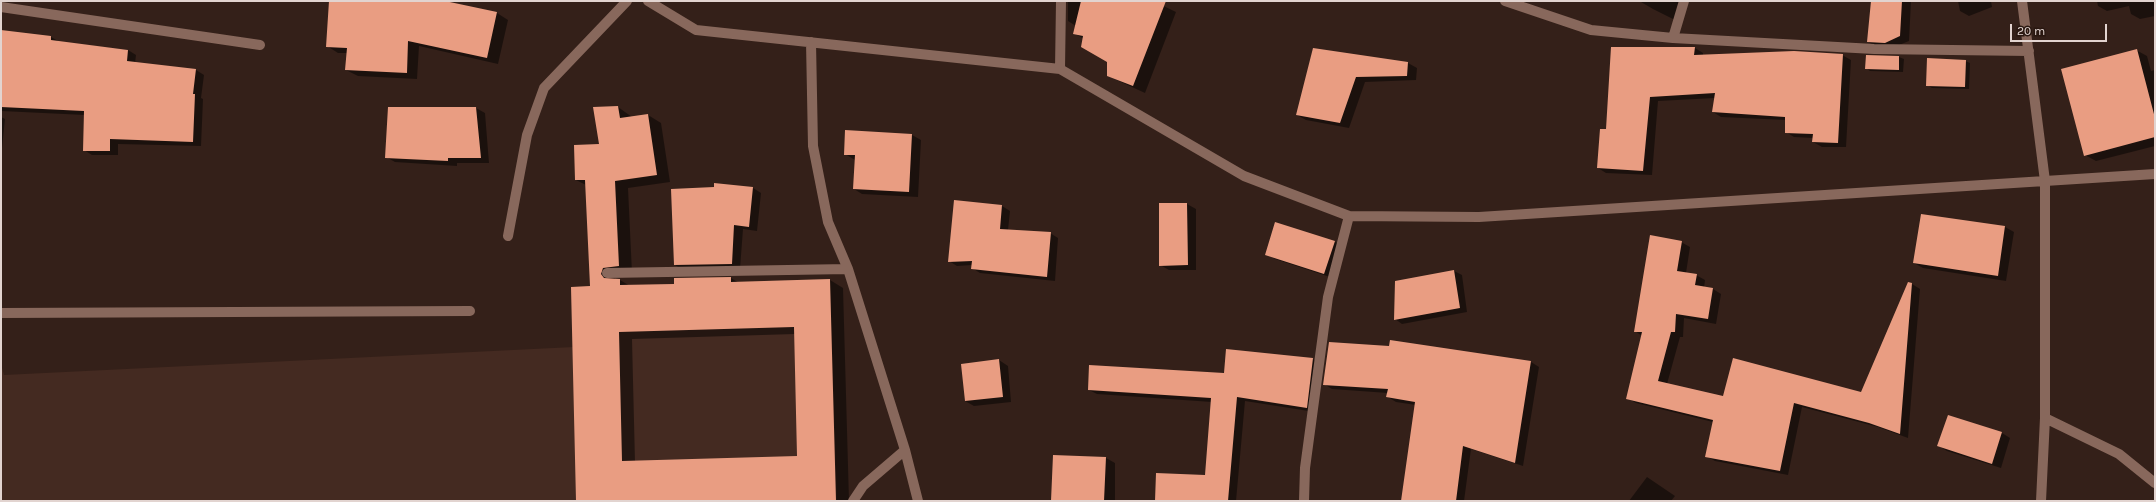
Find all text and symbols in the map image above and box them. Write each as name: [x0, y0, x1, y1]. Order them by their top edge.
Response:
scale bar: [2012, 16, 2109, 42]
text: 20 m: [2017, 24, 2045, 38]

